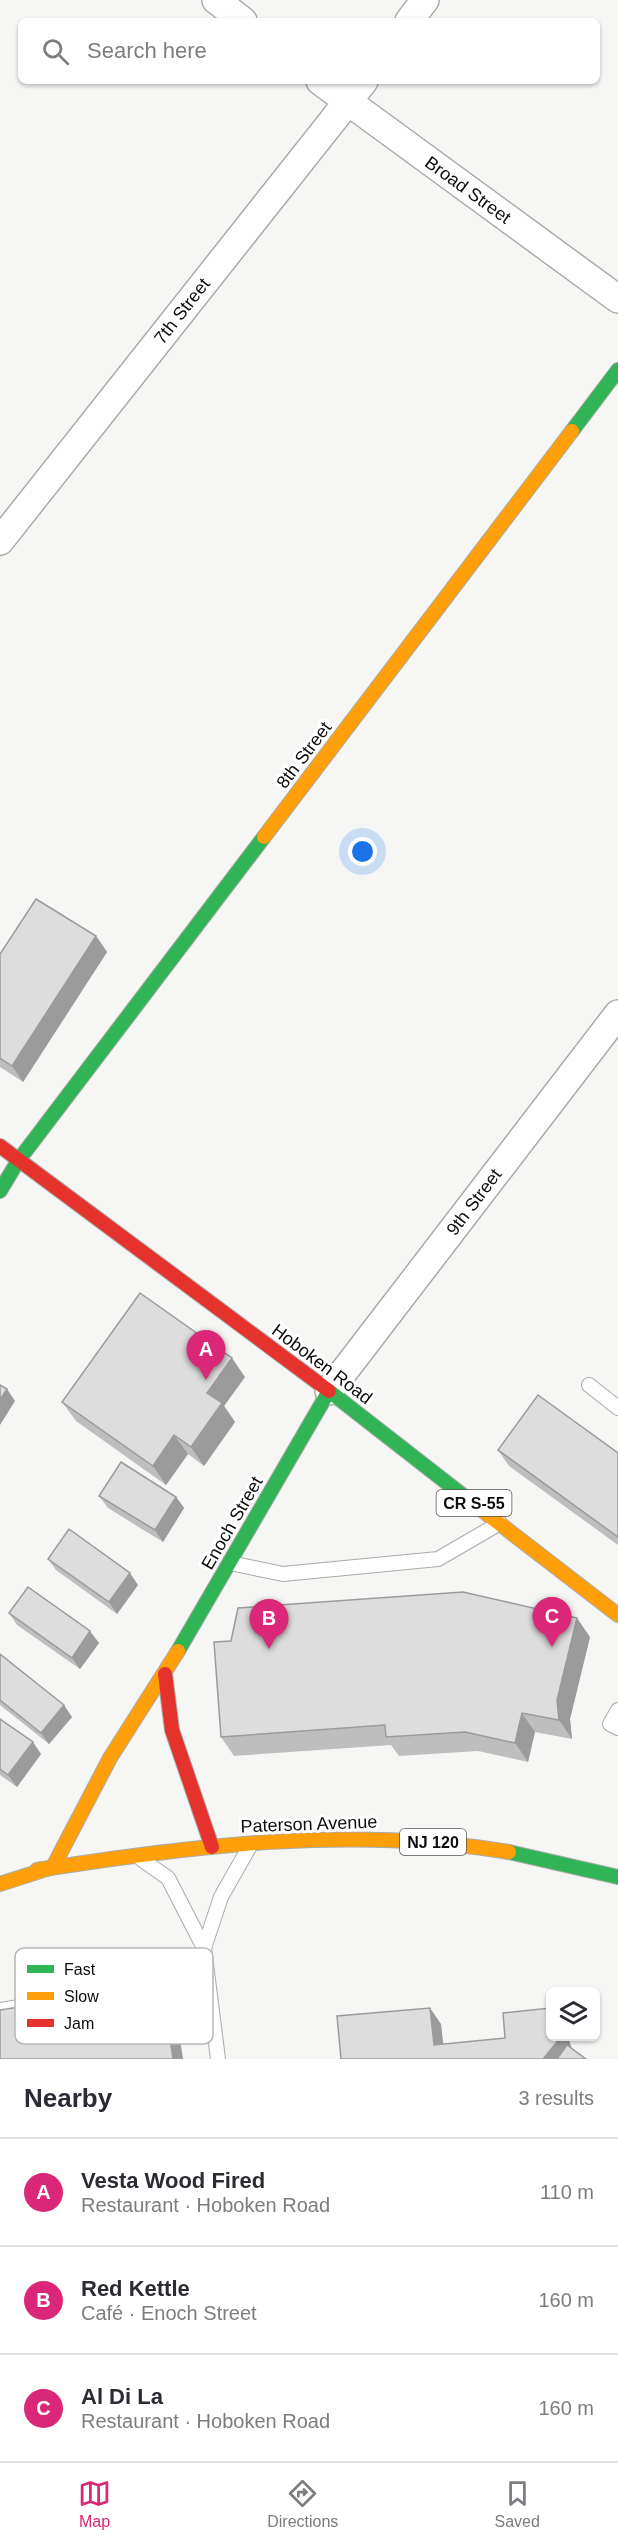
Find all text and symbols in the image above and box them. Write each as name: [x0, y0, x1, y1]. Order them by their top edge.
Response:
search box: [18, 18, 600, 84]
icon: search: [39, 35, 72, 68]
text: Search here: [87, 38, 207, 63]
street label: Broad Street: [421, 152, 515, 228]
street label: 7th Street: [150, 274, 214, 348]
street label: 8th Street: [273, 718, 335, 792]
your location: [348, 837, 377, 866]
street label: 9th Street: [443, 1165, 505, 1239]
street label: Hoboken Road: [268, 1320, 376, 1408]
pin: A: [186, 1330, 226, 1380]
street label: Enoch Street: [197, 1473, 267, 1573]
road number: CR S-55: [436, 1490, 512, 1516]
pin: C: [532, 1598, 572, 1647]
pin: B: [250, 1600, 288, 1649]
street label: Paterson Avenue: [240, 1812, 378, 1836]
road number: NJ 120: [400, 1829, 466, 1855]
legend: [15, 1948, 213, 2044]
text: Fast: [64, 1961, 96, 1978]
map controls: [546, 1987, 600, 2041]
button: layers: [546, 1987, 600, 2041]
text: Slow: [64, 1988, 99, 2005]
text: Jam: [64, 2015, 94, 2032]
text: Nearby: [24, 2083, 112, 2113]
text: 3 results: [518, 2087, 594, 2109]
text: Vesta Wood Fired: [81, 2168, 265, 2193]
text: A: [36, 2181, 51, 2203]
text: 110 m: [540, 2181, 594, 2203]
text: Restaurant · Hoboken Road: [81, 2194, 330, 2216]
text: Red Kettle: [81, 2276, 190, 2301]
text: B: [36, 2289, 51, 2311]
text: 160 m: [538, 2289, 594, 2311]
text: Café · Enoch Street: [81, 2302, 257, 2324]
text: Al Di La: [81, 2384, 163, 2409]
text: C: [36, 2397, 51, 2419]
text: 160 m: [538, 2397, 594, 2419]
text: Restaurant · Hoboken Road: [81, 2410, 330, 2432]
tab: Map: [78, 2477, 111, 2531]
tab: Directions: [267, 2477, 338, 2531]
tab: Saved: [495, 2477, 540, 2531]

